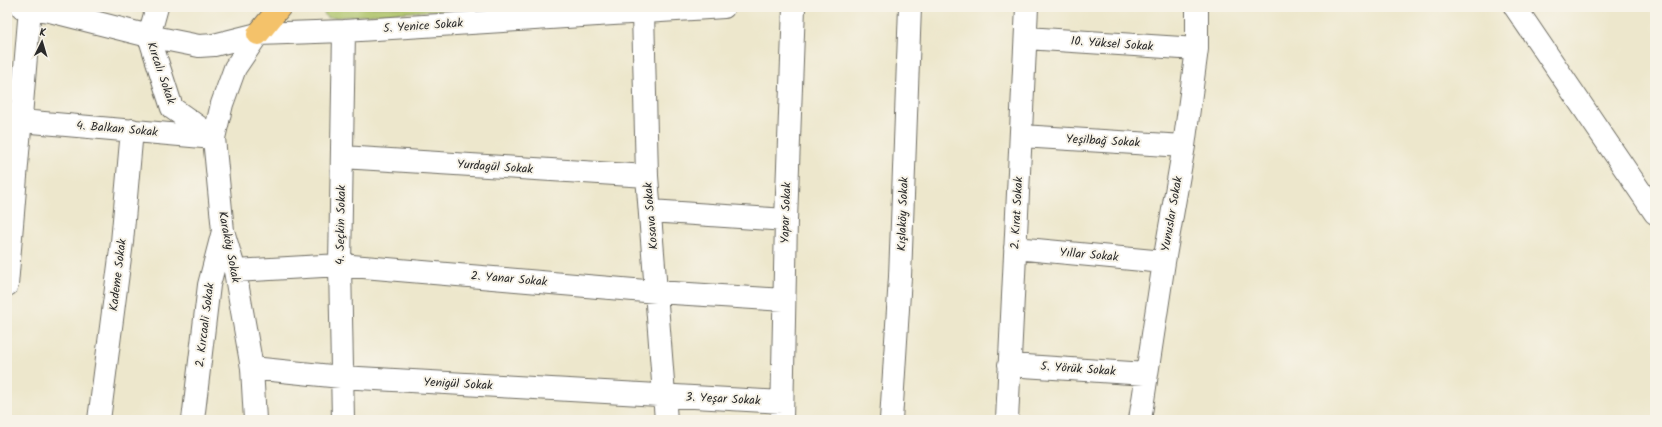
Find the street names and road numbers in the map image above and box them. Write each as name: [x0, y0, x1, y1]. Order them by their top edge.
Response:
street label: 5. Yenice Sokak: [382, 14, 464, 38]
street label: 10. Yüksel Sokak: [1070, 32, 1154, 56]
street label: Kırcalı Sokak: [141, 39, 181, 107]
street label: 4. Balkan Sokak: [76, 116, 159, 142]
street label: Yeşilbağ Sokak: [1065, 130, 1141, 152]
street label: Yurdagül Sokak: [456, 155, 534, 179]
street label: Yunuslar Sokak: [1156, 175, 1188, 253]
street label: Kışlaköy Sokak: [892, 176, 914, 251]
street label: 2. Kırat Sokak: [1006, 176, 1028, 250]
street label: Kosava Sokak: [639, 181, 663, 250]
street label: Yapar Sokak: [775, 182, 797, 244]
street label: 4. Seçkin Sokak: [331, 185, 351, 265]
street label: Karaköy Sokak: [213, 210, 245, 285]
street label: Kademe Sokak: [104, 237, 132, 312]
street label: Yıllar Sokak: [1059, 243, 1120, 267]
street label: 2. Yanar Sokak: [470, 266, 548, 292]
street label: 2. Kırcaali Sokak: [190, 281, 220, 368]
street label: 5. Yörük Sokak: [1040, 357, 1117, 381]
street label: Yenigül Sokak: [423, 373, 494, 395]
street label: 3. Yeşar Sokak: [685, 388, 761, 410]

